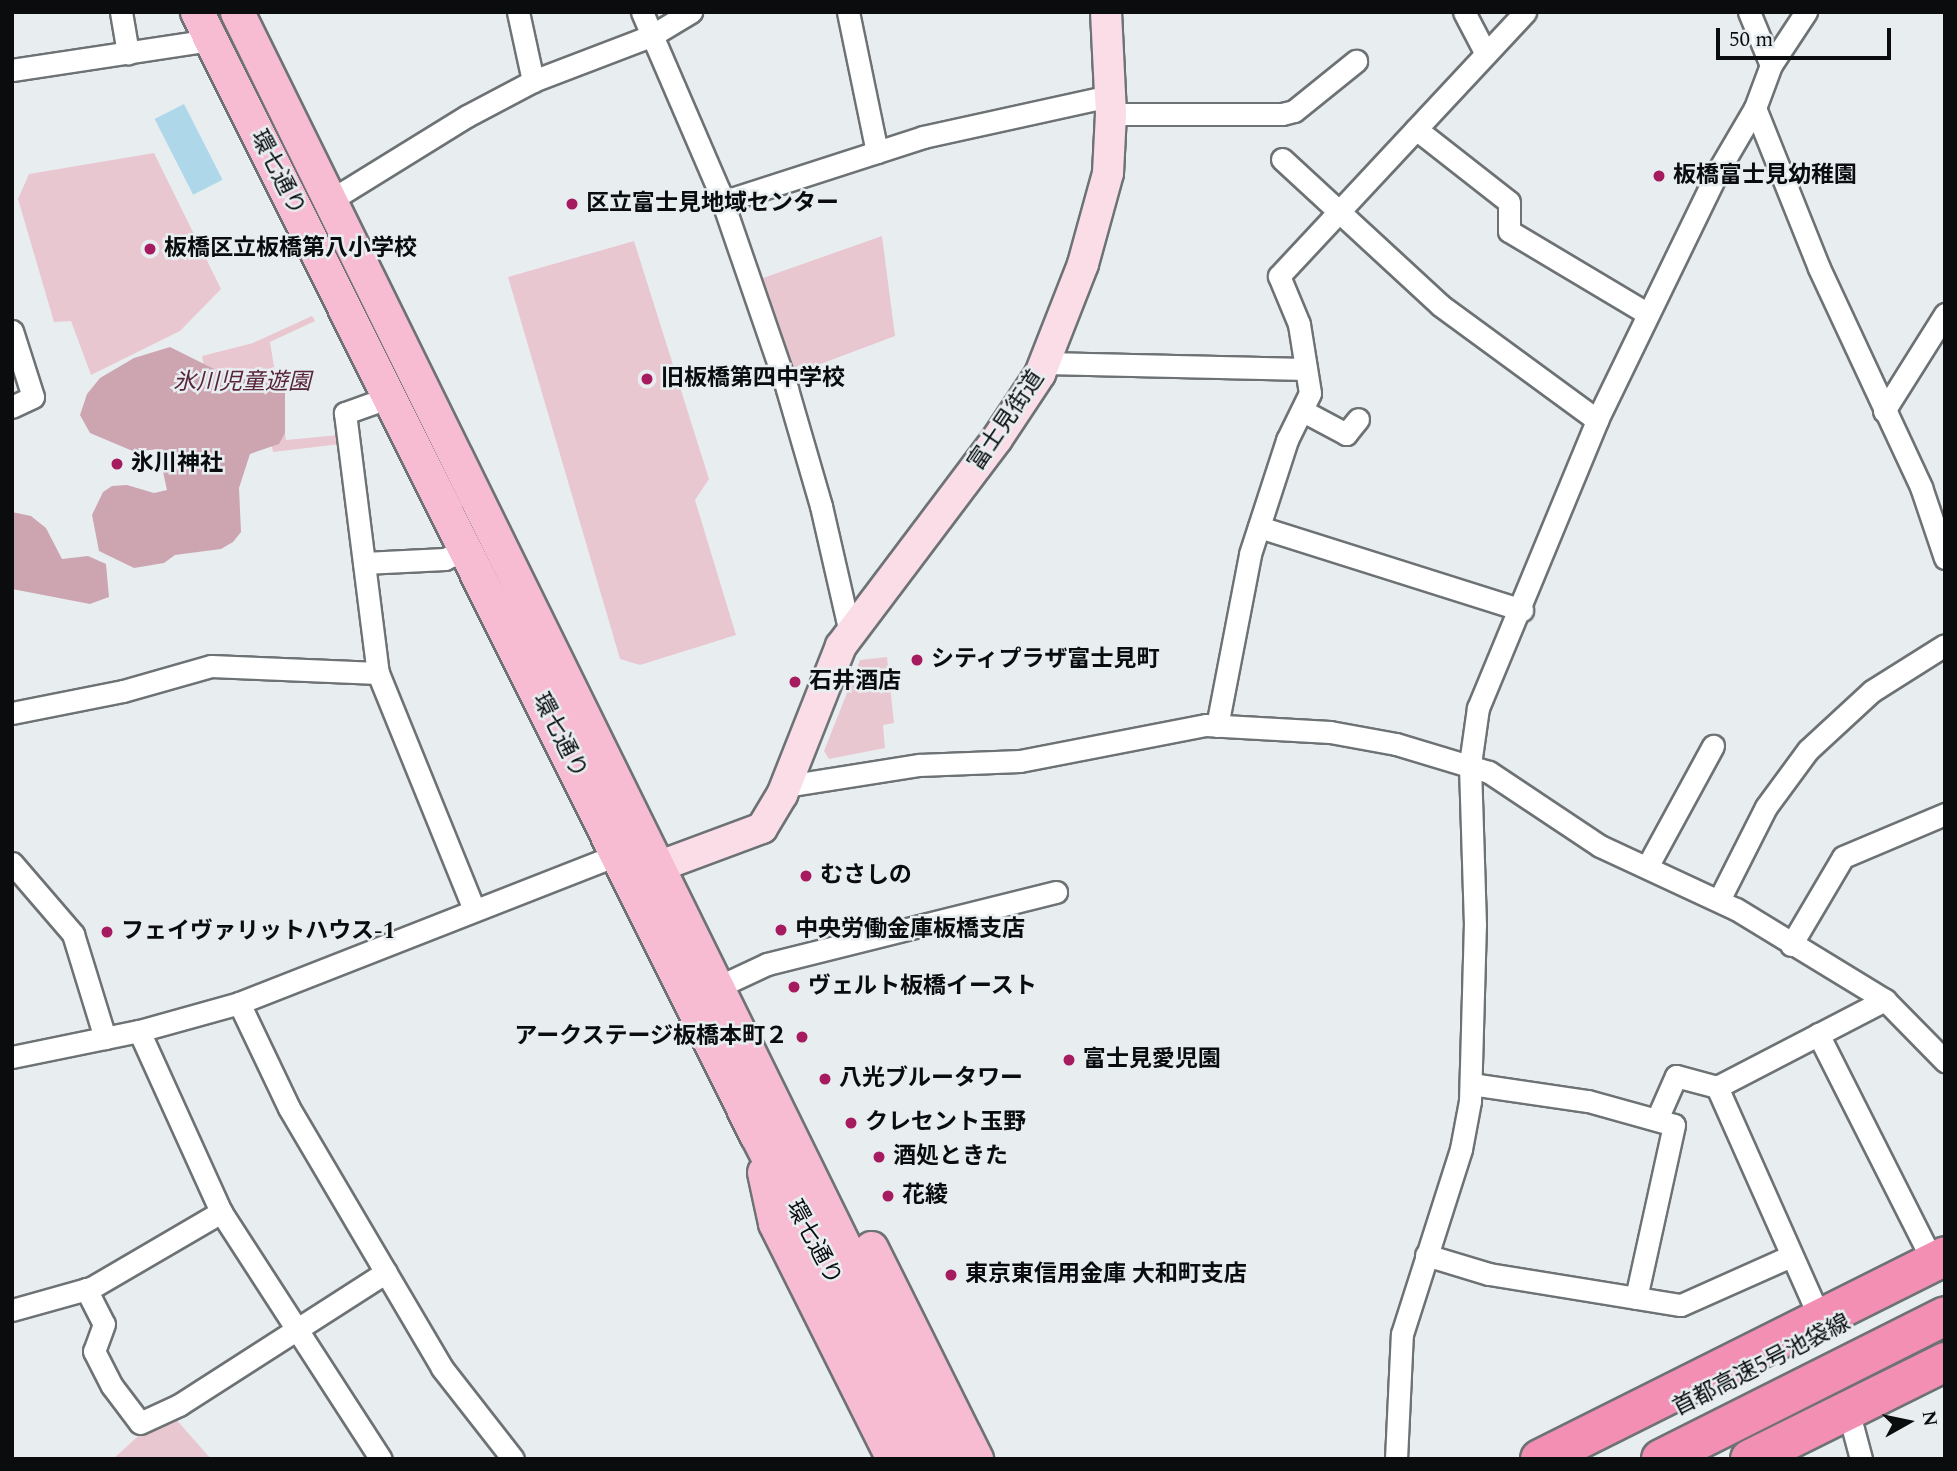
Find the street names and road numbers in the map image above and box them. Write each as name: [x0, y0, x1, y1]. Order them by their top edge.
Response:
street label: 環七通り: [244, 126, 310, 220]
street label: 富士見街道: [963, 366, 1051, 476]
street label: 環七通り: [526, 689, 592, 783]
street label: 環七通り: [779, 1196, 847, 1290]
street label: 首都高速5号池袋線: [1669, 1309, 1855, 1423]

